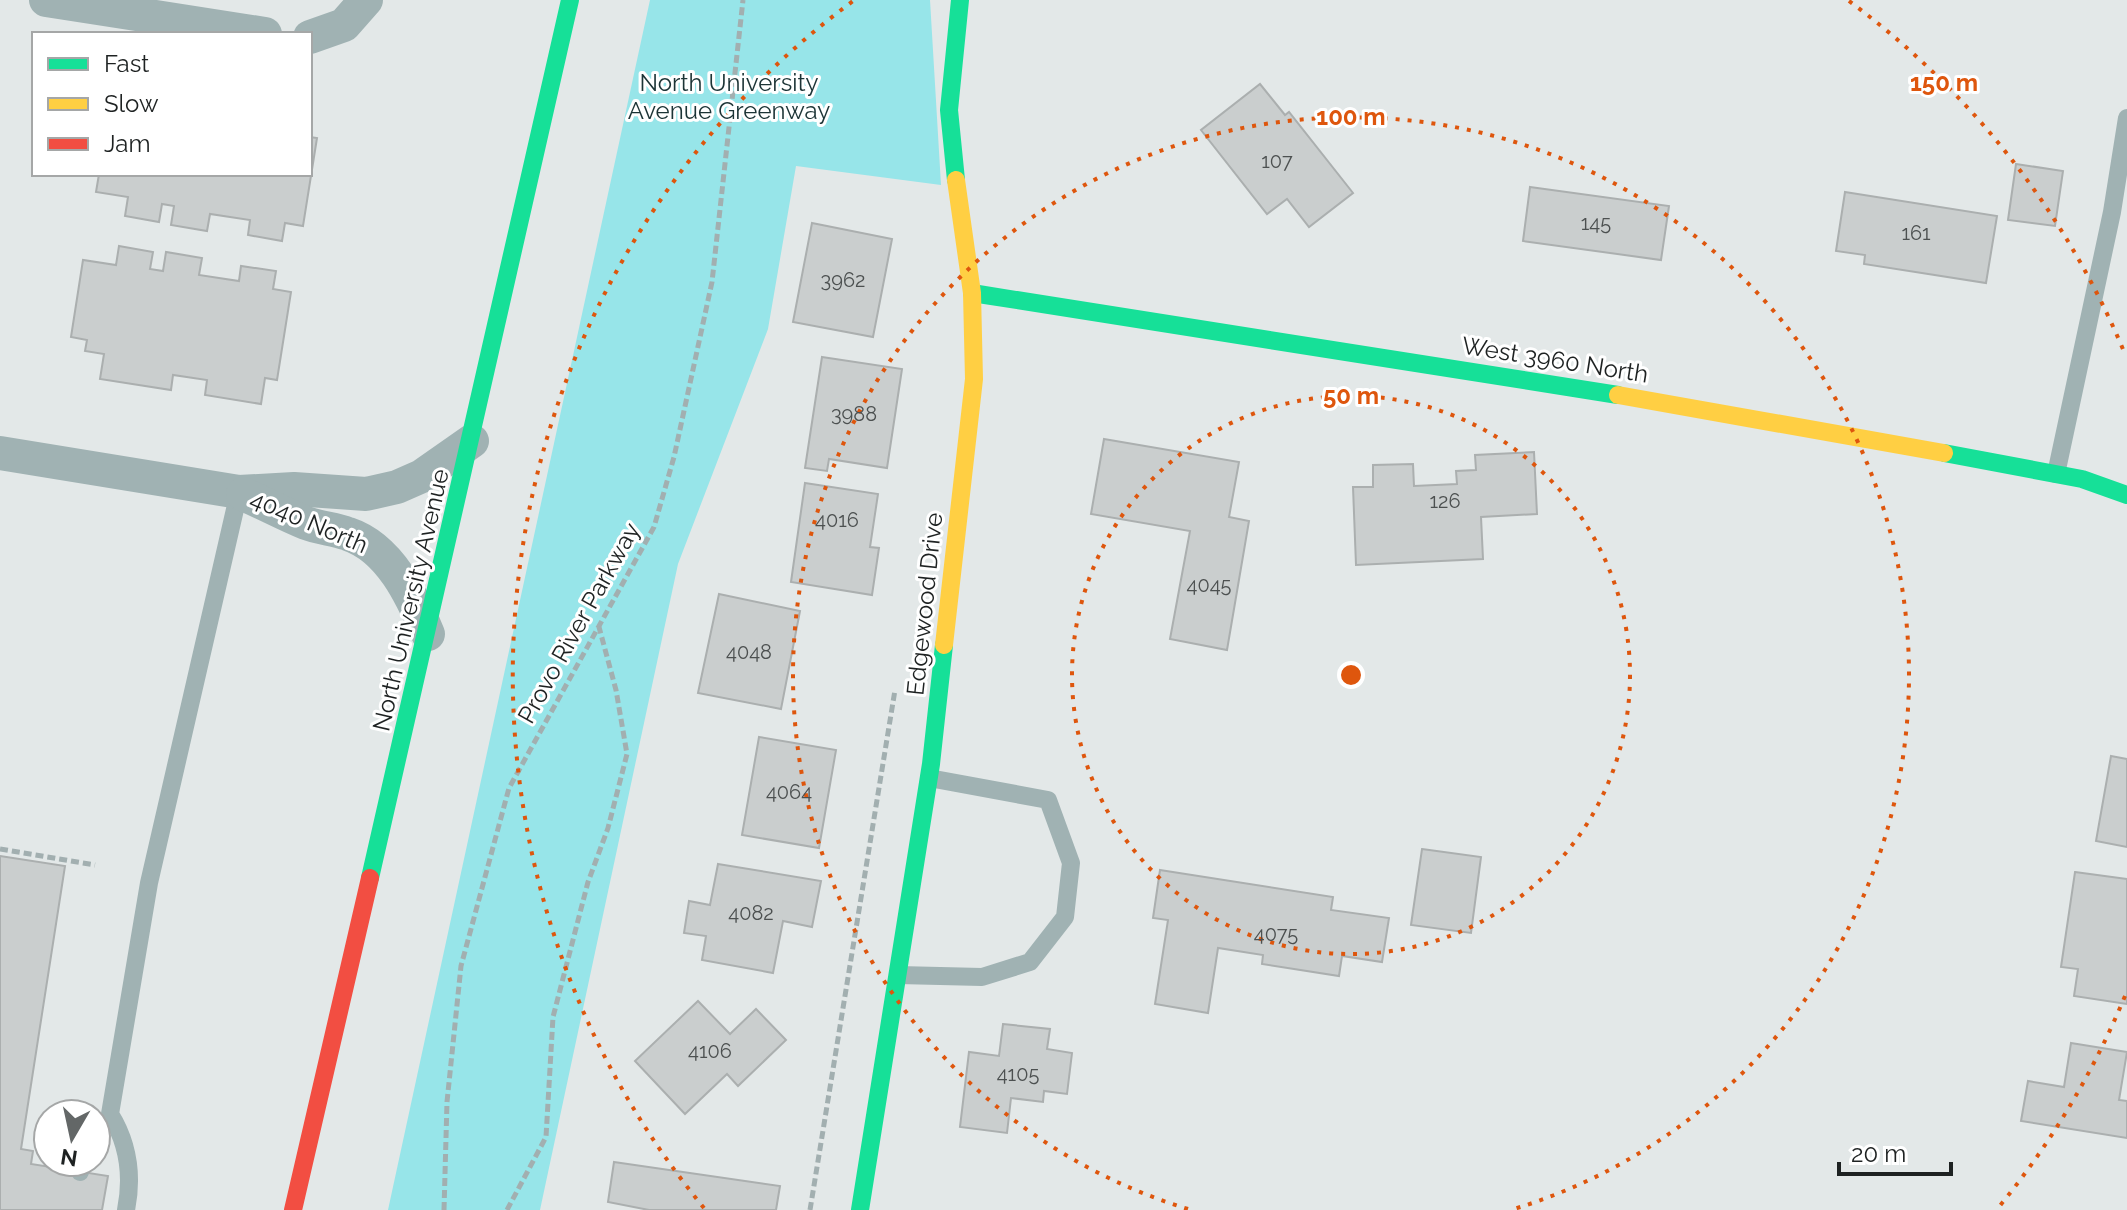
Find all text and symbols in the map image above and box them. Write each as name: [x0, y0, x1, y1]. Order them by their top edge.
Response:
legend: [32, 32, 312, 176]
text: Fast: [104, 49, 149, 78]
park label: North University Avenue Greenway: [628, 68, 830, 125]
text: 150 m: [1910, 68, 1978, 97]
text: Slow: [104, 89, 159, 118]
text: 100 m: [1316, 102, 1386, 131]
text: Jam: [104, 129, 150, 158]
house number: 107: [1261, 149, 1293, 173]
house number: 145: [1581, 211, 1611, 235]
house number: 161: [1901, 221, 1931, 245]
house number: 3962: [821, 268, 865, 292]
street label: West 3960 North: [1460, 330, 1650, 389]
text: 50 m: [1323, 381, 1379, 410]
house number: 3988: [831, 402, 877, 426]
street label: North University Avenue: [366, 466, 455, 734]
street label: 4040 North: [246, 484, 372, 559]
house number: 126: [1429, 489, 1461, 513]
house number: 4016: [815, 508, 859, 532]
street label: Edgewood Drive: [900, 511, 949, 697]
street label: Provo River Parkway: [511, 517, 646, 728]
house number: 4045: [1187, 573, 1232, 597]
house number: 4048: [726, 640, 772, 664]
centre of rings: [1337, 661, 1365, 689]
house number: 4064: [766, 780, 812, 804]
house number: 4082: [728, 901, 774, 925]
house number: 4075: [1254, 922, 1298, 946]
house number: 4106: [688, 1039, 732, 1063]
house number: 4105: [997, 1062, 1039, 1086]
north arrow: [32, 1098, 112, 1178]
scale bar: [1839, 1126, 1951, 1176]
text: 20 m: [1851, 1139, 1906, 1168]
text: N: [59, 1144, 79, 1172]

